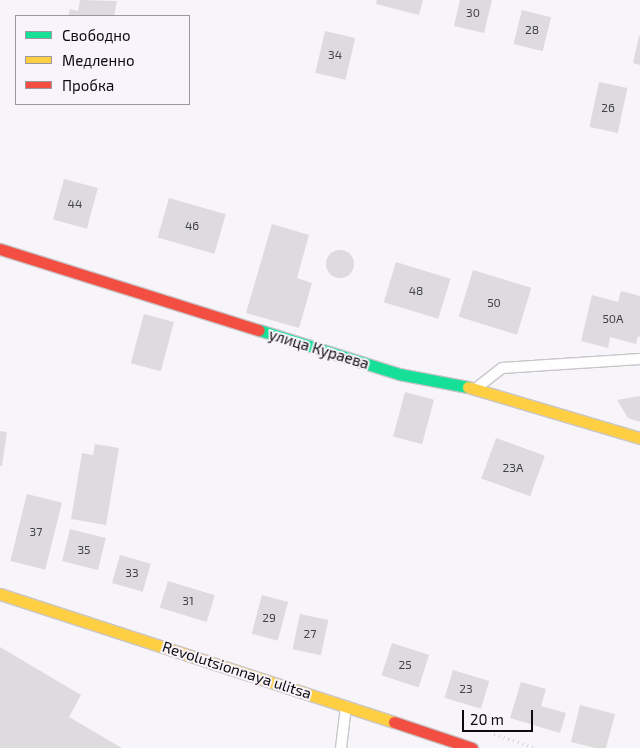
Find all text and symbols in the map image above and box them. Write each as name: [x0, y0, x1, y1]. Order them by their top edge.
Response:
house number: 30: [466, 6, 480, 20]
legend: [15, 15, 190, 105]
house number: 28: [525, 23, 539, 37]
text: Свободно: [62, 26, 131, 44]
house number: 34: [328, 48, 342, 62]
text: Медленно: [62, 51, 135, 69]
text: Пробка: [62, 76, 114, 94]
house number: 26: [601, 101, 615, 115]
house number: 44: [68, 197, 82, 211]
house number: 46: [185, 219, 199, 233]
house number: 48: [409, 284, 423, 298]
house number: 50: [487, 296, 501, 310]
house number: 50А: [602, 312, 624, 326]
street label: улица Кураева: [267, 325, 371, 373]
house number: 23А: [503, 461, 523, 475]
house number: 37: [30, 525, 42, 539]
house number: 35: [77, 543, 91, 557]
house number: 33: [125, 566, 139, 580]
house number: 31: [182, 594, 194, 608]
house number: 29: [262, 611, 276, 625]
house number: 27: [304, 627, 316, 641]
street label: Revolutsionnaya ulitsa: [160, 637, 314, 703]
house number: 25: [398, 658, 412, 672]
house number: 23: [459, 682, 473, 696]
scale bar: [465, 700, 536, 732]
text: 20 m: [470, 710, 504, 728]

